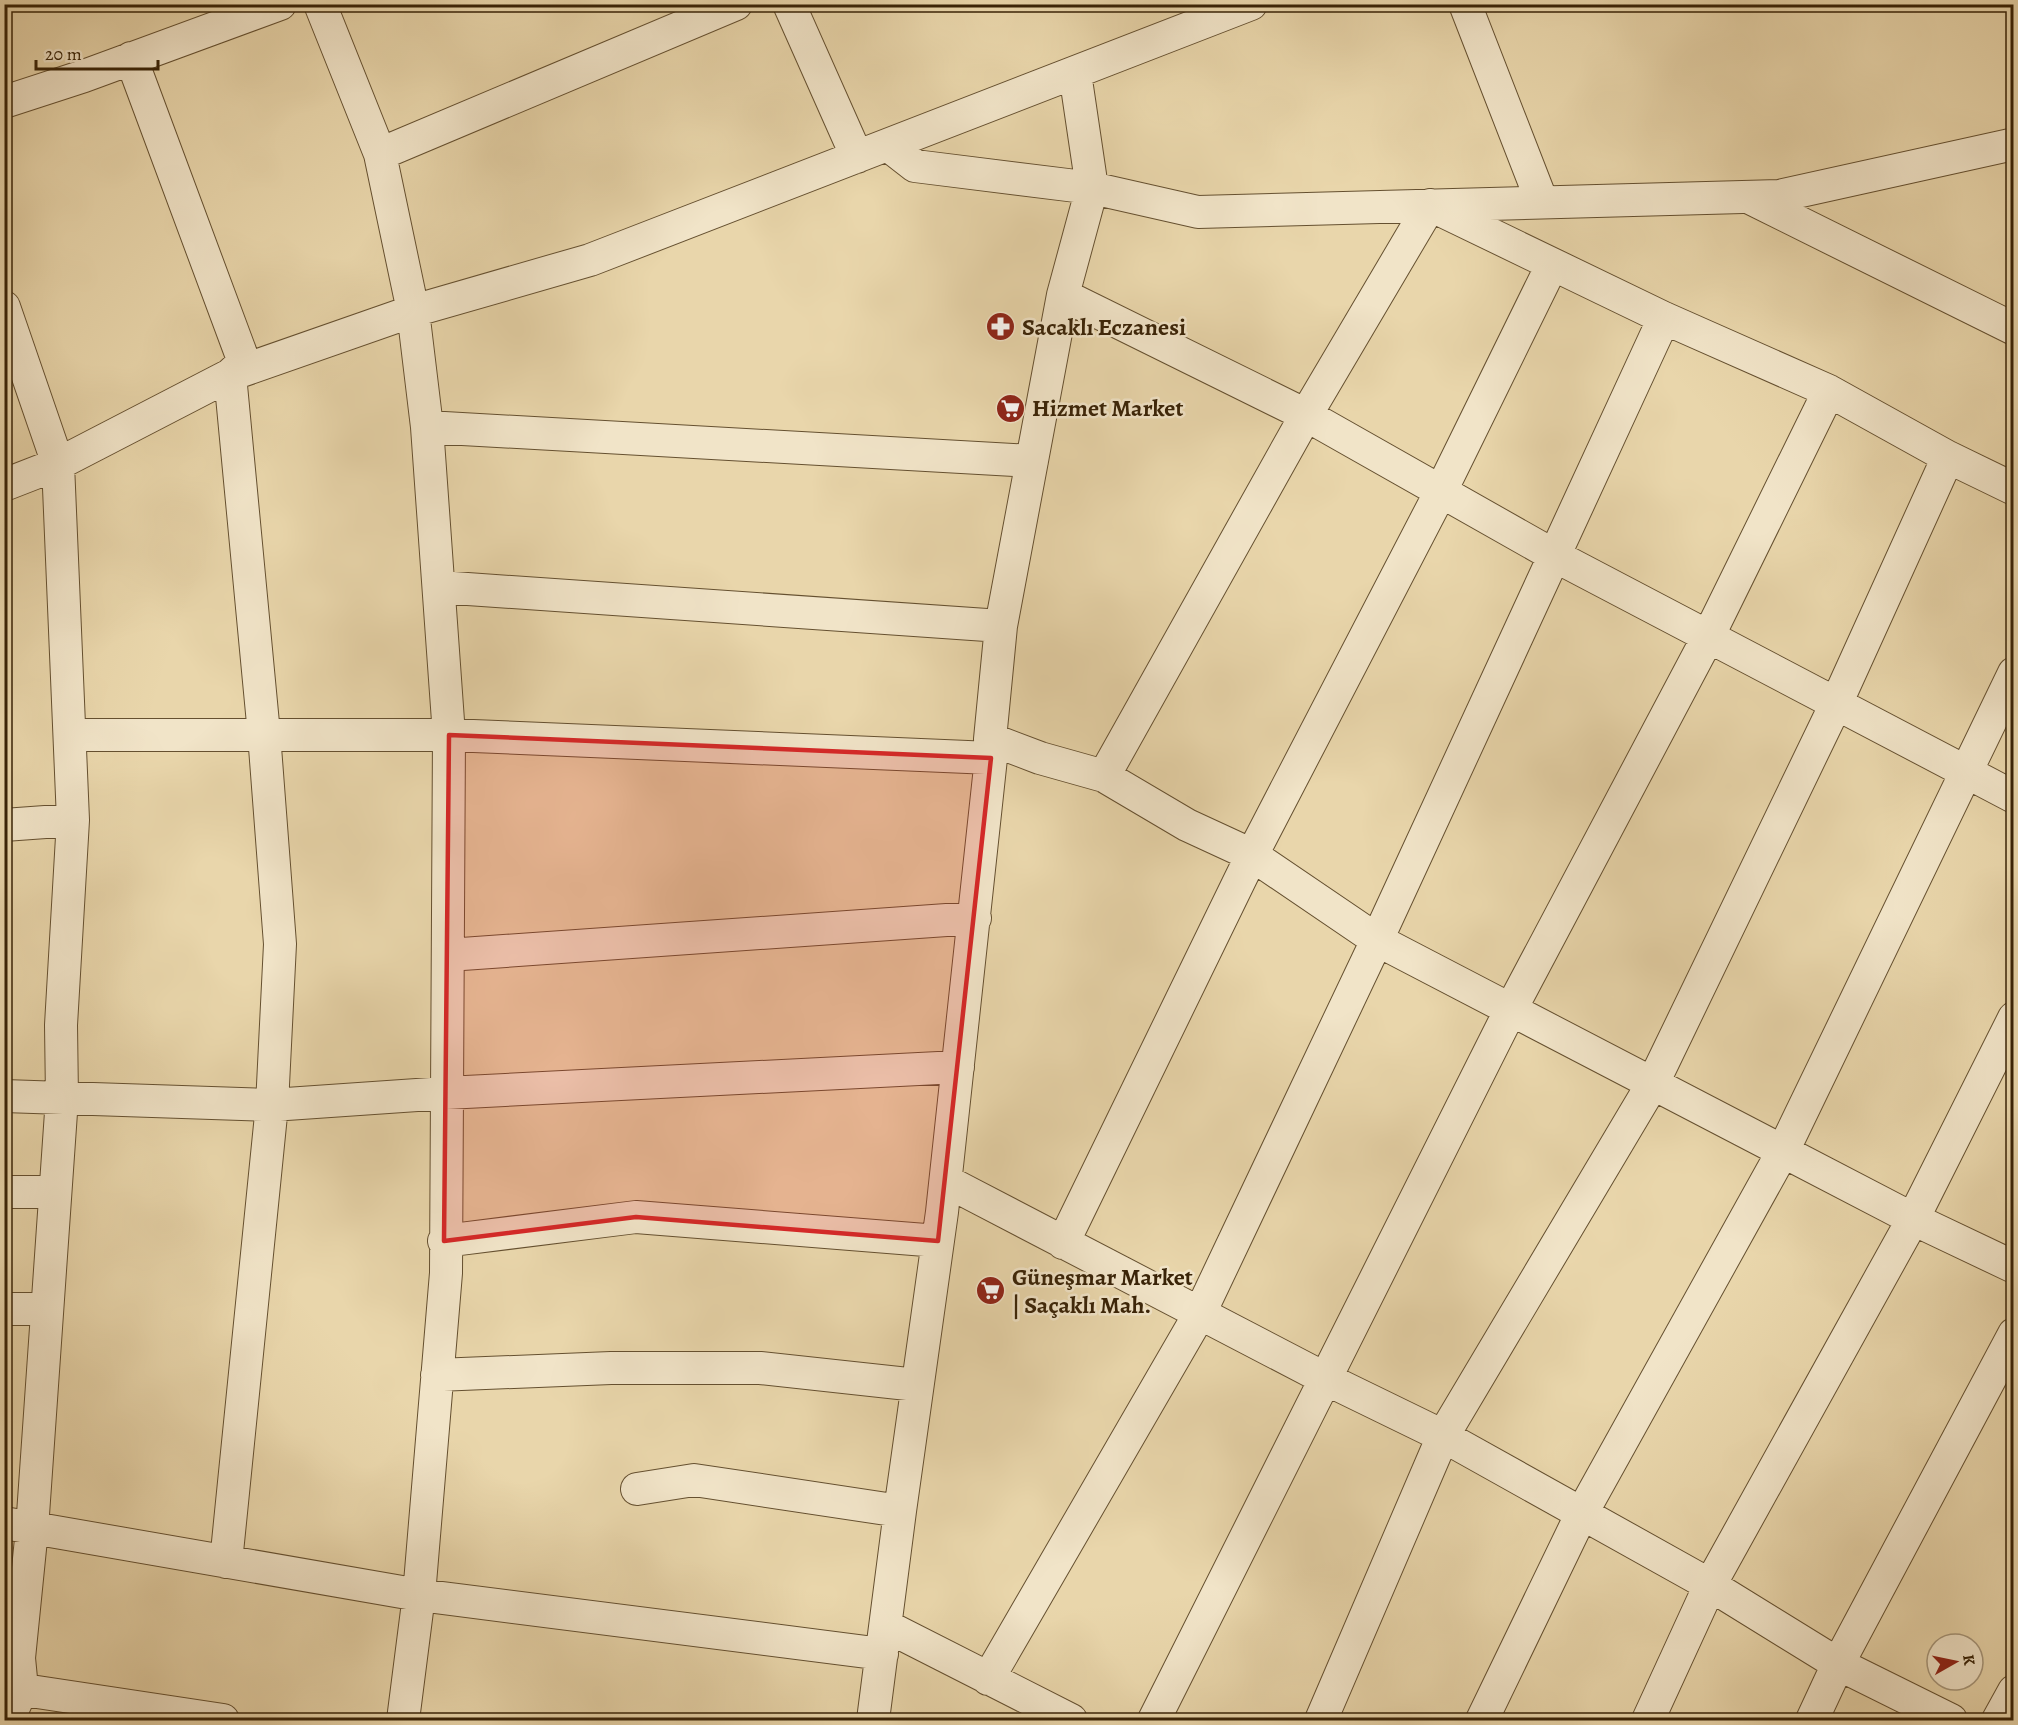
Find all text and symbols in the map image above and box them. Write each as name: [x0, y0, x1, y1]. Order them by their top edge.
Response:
scale bar: [36, 33, 158, 71]
text: 20 m: [45, 42, 82, 66]
pharmacy icon: Sacaklı Eczanesi: [985, 311, 1017, 343]
place label: Sacaklı Eczanesi: [1022, 311, 1186, 343]
supermarket icon: Hizmet Market: [995, 392, 1027, 424]
place label: Hizmet Market: [1032, 392, 1183, 424]
place label: Güneşmar Market | Saçaklı Mah.: [1012, 1261, 1193, 1321]
supermarket icon: Güneşmar Market | Saçaklı Mah.: [975, 1275, 1007, 1307]
north arrow: [1925, 1632, 1985, 1692]
text: K: [1957, 1653, 1981, 1667]

